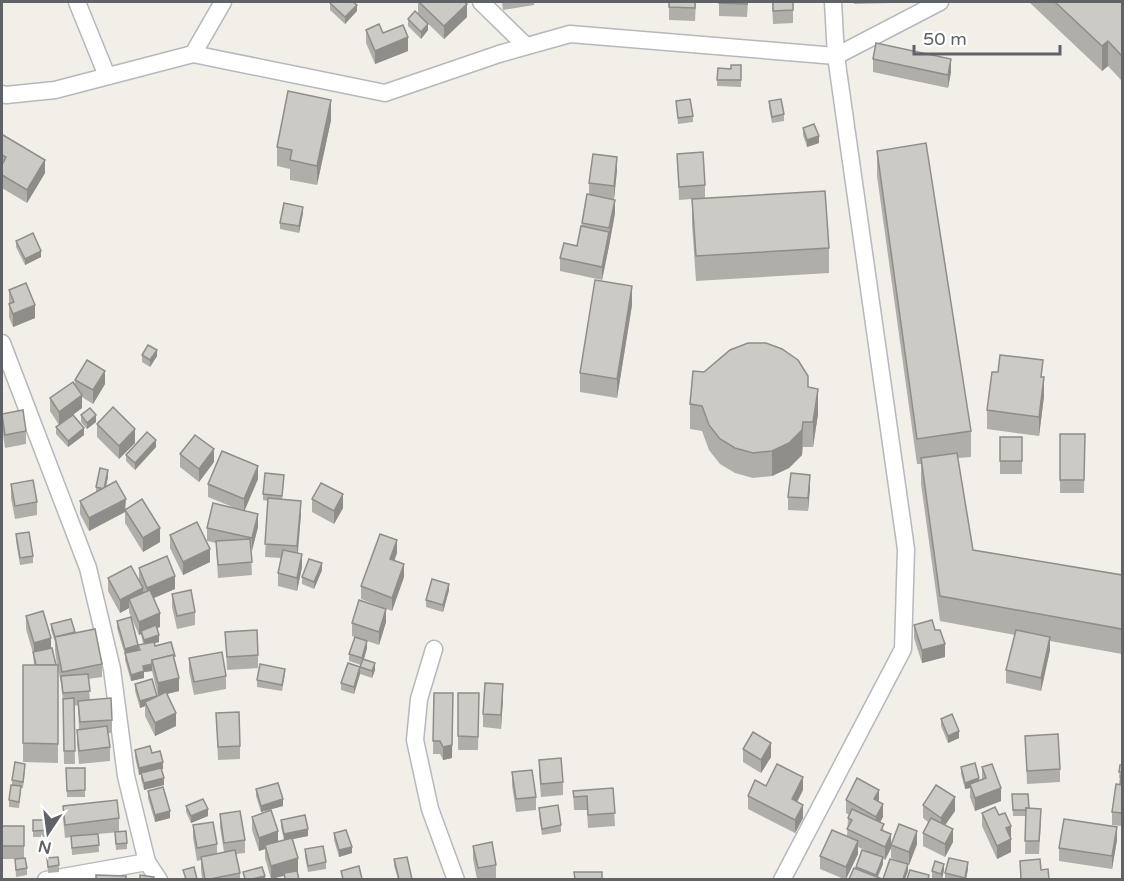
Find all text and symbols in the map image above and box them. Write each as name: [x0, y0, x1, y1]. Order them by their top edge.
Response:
scale bar: [914, 18, 1060, 56]
text: 50 m: [923, 28, 967, 50]
north arrow: [18, 803, 78, 863]
text: N: [36, 835, 53, 858]

